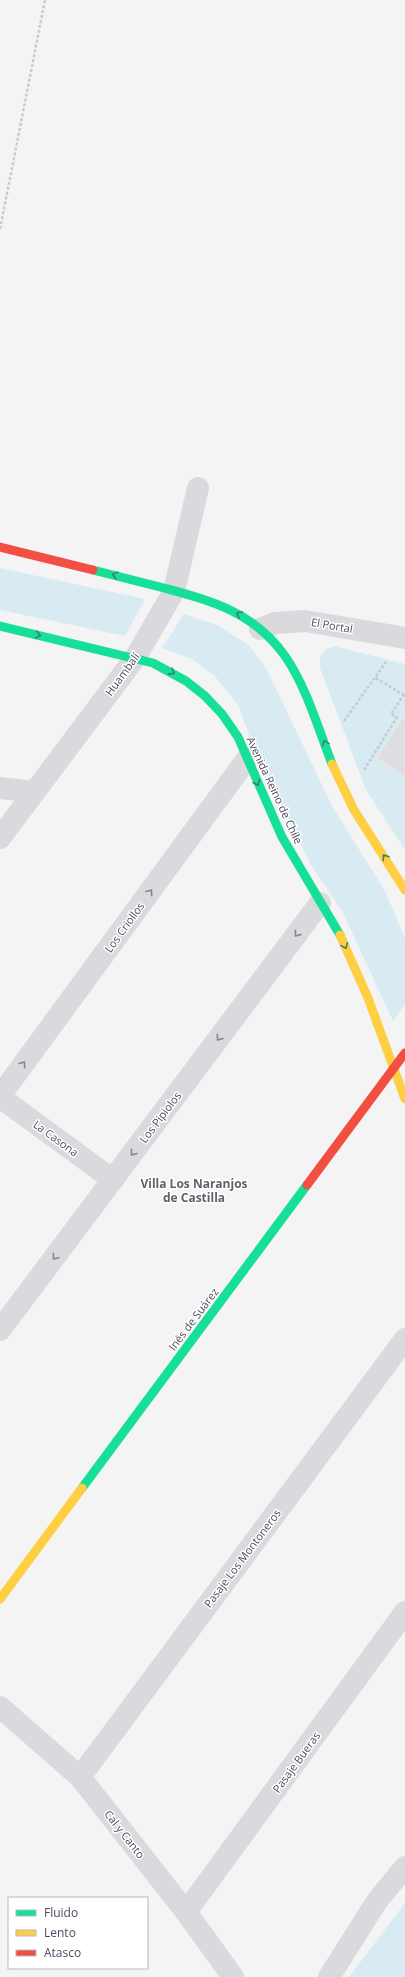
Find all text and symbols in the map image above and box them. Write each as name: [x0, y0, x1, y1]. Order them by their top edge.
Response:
one-way arrow: [112, 572, 119, 580]
one-way arrow: [236, 611, 243, 619]
street label: El Portal: [310, 614, 354, 636]
one-way arrow: [34, 630, 41, 639]
street label: Huambalí: [101, 649, 143, 698]
one-way arrow: [168, 667, 175, 674]
street label: Avenida Reino de Chile: [243, 734, 307, 846]
one-way arrow: [321, 739, 329, 746]
one-way arrow: [253, 779, 261, 786]
one-way arrow: [382, 854, 389, 861]
one-way arrow: [145, 889, 152, 896]
street label: Los Criollos: [101, 899, 147, 955]
one-way arrow: [295, 930, 302, 937]
one-way arrow: [341, 943, 349, 950]
one-way arrow: [217, 1034, 224, 1041]
one-way arrow: [18, 1062, 25, 1069]
street label: Los Pipiolos: [136, 1088, 184, 1146]
street label: La Casona: [30, 1117, 82, 1159]
one-way arrow: [130, 1149, 137, 1156]
district label: Villa Los Naranjos de Castilla: [140, 1175, 248, 1206]
one-way arrow: [52, 1253, 59, 1260]
street label: Inés de Suárez: [165, 1285, 221, 1353]
street label: Pasaje Los Montoneros: [200, 1506, 284, 1610]
street label: Pasaje Bueras: [269, 1729, 323, 1795]
street label: Cal y Canto: [101, 1807, 149, 1862]
legend: [8, 1897, 148, 1969]
text: Fluido: [44, 1904, 78, 1921]
text: Lento: [44, 1924, 76, 1941]
text: Atasco: [44, 1944, 81, 1961]

